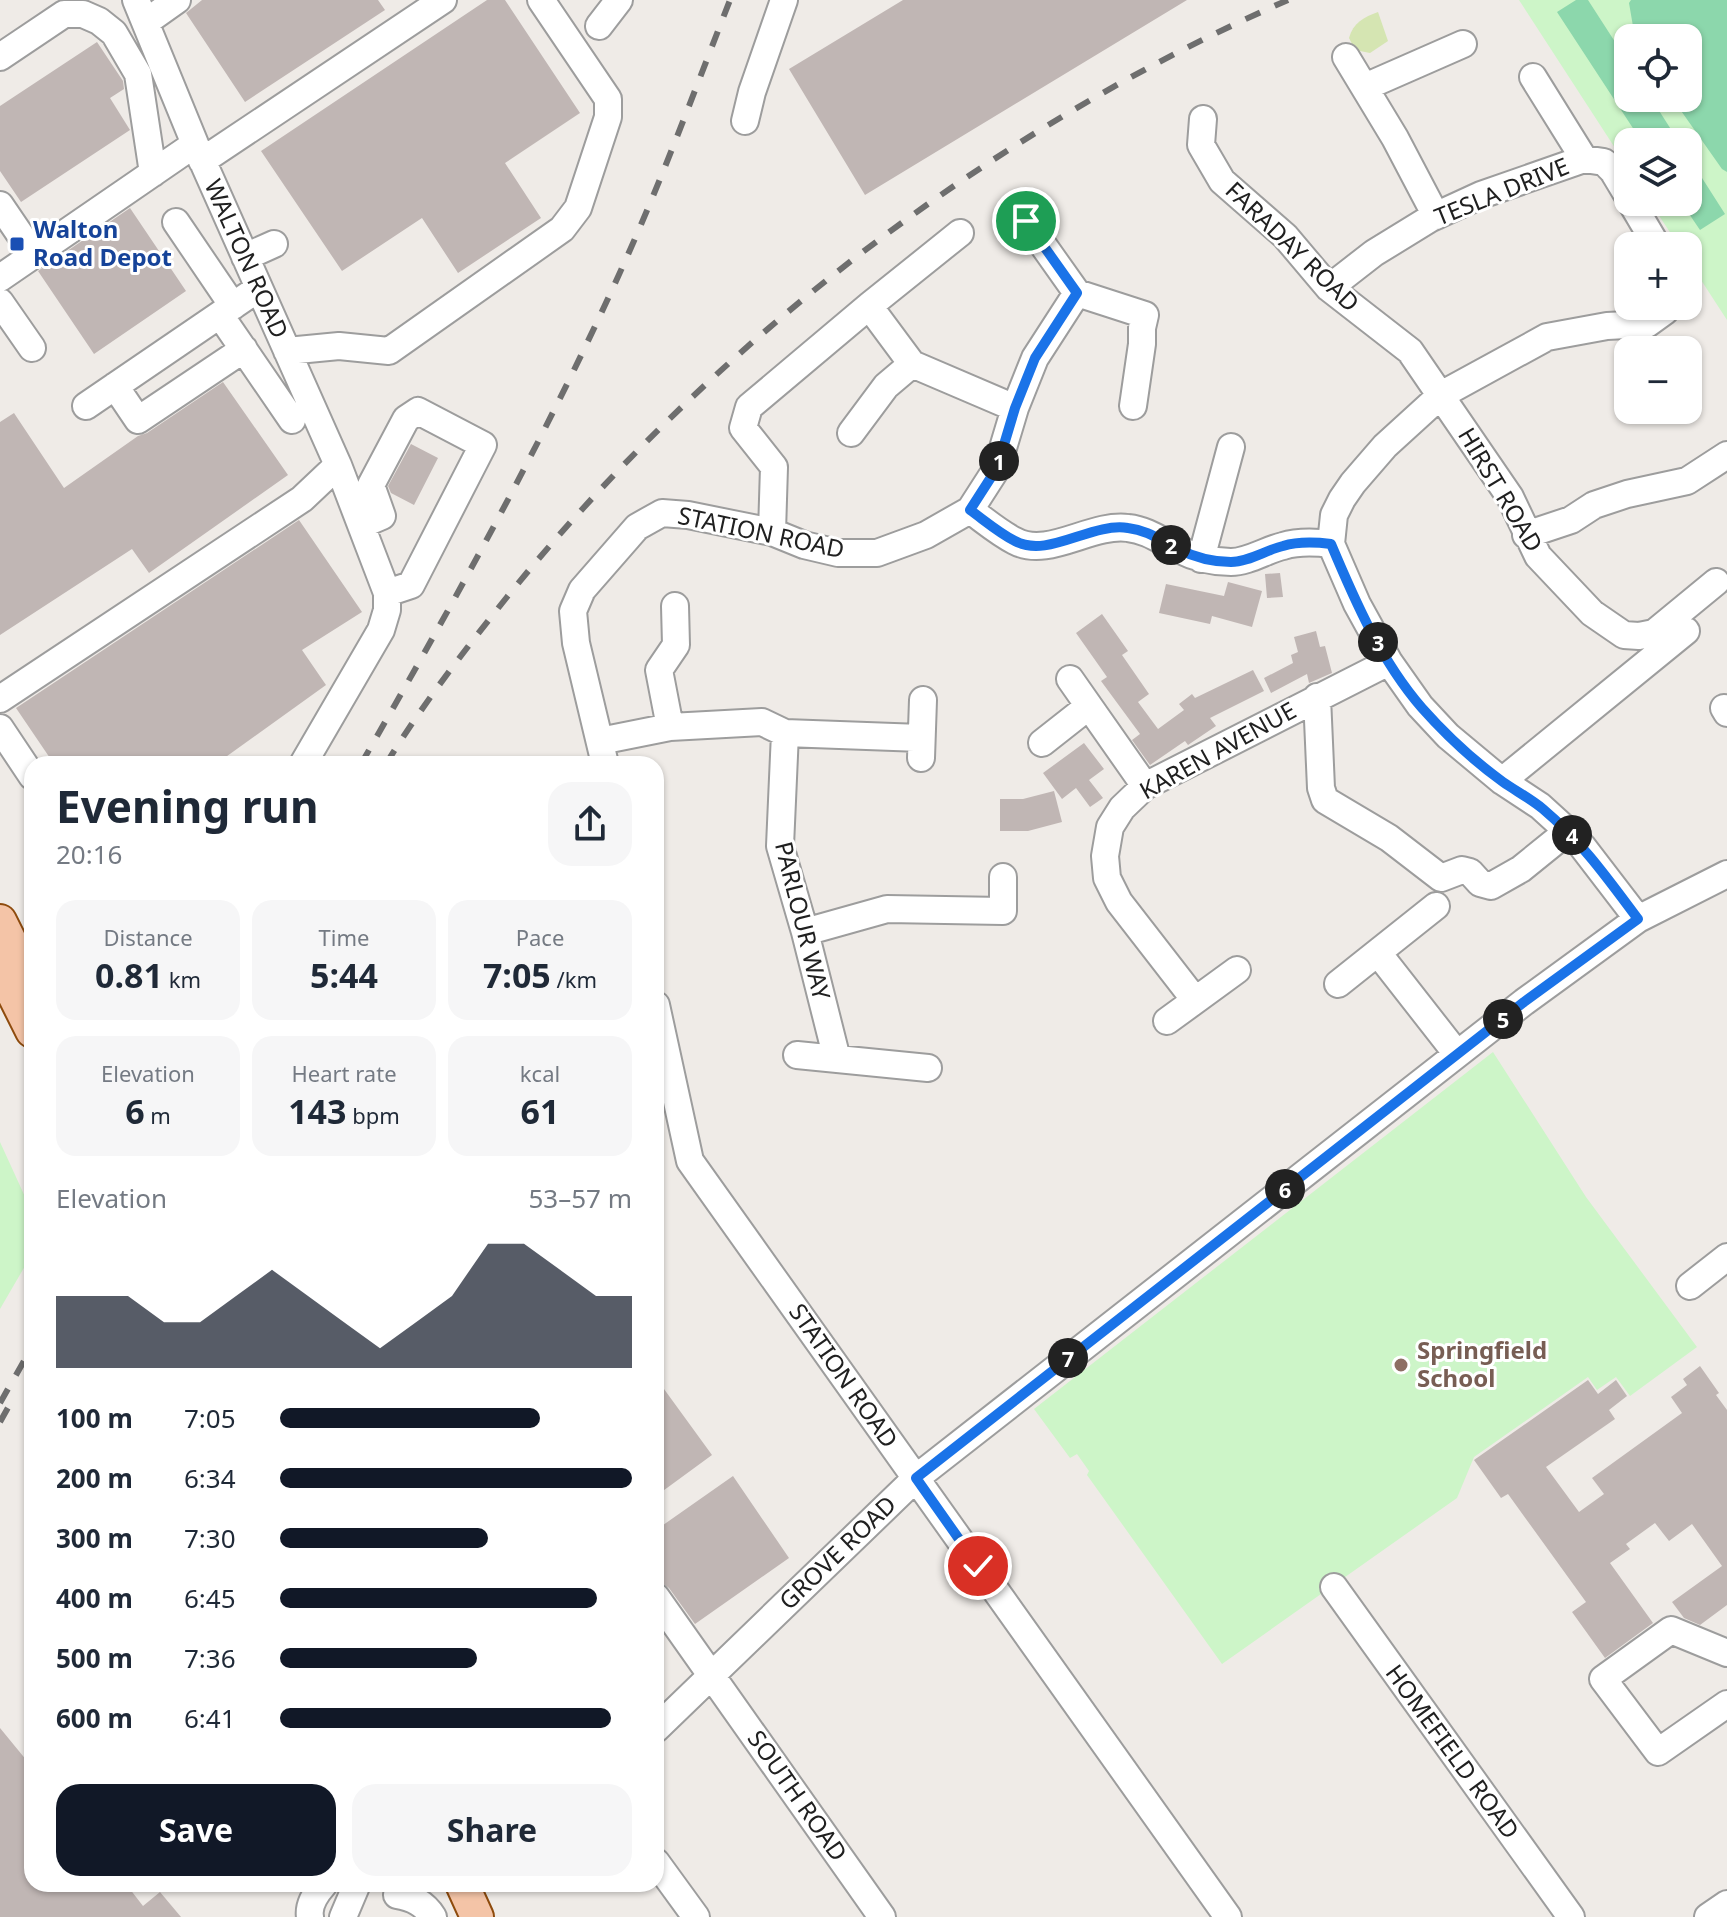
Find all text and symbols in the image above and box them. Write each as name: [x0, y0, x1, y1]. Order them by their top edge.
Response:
map controls: [1614, 24, 1702, 424]
button: locate: [1614, 24, 1702, 112]
button: layers: [1614, 128, 1702, 216]
street label: TESLA DRIVE: [1429, 149, 1574, 233]
street label: FARADAY ROAD: [1219, 173, 1367, 318]
street label: WALTON ROAD: [198, 174, 297, 343]
pin: [992, 187, 1060, 255]
icon: arrive: [1004, 199, 1048, 243]
place label: Walton Road Depot: [33, 212, 172, 273]
button: +: [1614, 232, 1702, 320]
marker: Walton Road Depot: [8, 235, 26, 253]
button: −: [1614, 336, 1702, 424]
street label: HIRST ROAD: [1451, 421, 1551, 558]
pin: 1: [979, 441, 1019, 481]
text: 1: [993, 446, 1005, 476]
street label: STATION ROAD: [675, 498, 848, 565]
pin: 2: [1151, 525, 1191, 565]
text: 2: [1165, 530, 1177, 560]
pin: 3: [1358, 622, 1398, 662]
text: 3: [1372, 627, 1384, 657]
street label: KAREN AVENUE: [1133, 693, 1301, 806]
text: Evening run: [56, 776, 319, 836]
button: share: [548, 782, 632, 866]
pin: 4: [1552, 815, 1592, 855]
text: 4: [1566, 820, 1578, 850]
text: 20:16: [56, 836, 122, 872]
street label: PARLOUR WAY: [768, 838, 839, 1004]
text: Distance: [103, 922, 193, 952]
text: Time: [319, 922, 369, 952]
text: Pace: [516, 922, 564, 952]
text: 0.81: [95, 952, 163, 998]
text: 5:44: [310, 952, 378, 998]
text: 7:05: [483, 952, 551, 998]
text: km: [163, 964, 201, 994]
text: /km: [551, 964, 597, 994]
pin: 5: [1483, 999, 1523, 1039]
text: 5: [1497, 1004, 1509, 1034]
text: Elevation: [101, 1058, 195, 1088]
text: Heart rate: [291, 1058, 397, 1088]
text: kcal: [520, 1058, 560, 1088]
text: 6: [125, 1088, 145, 1134]
text: 143: [288, 1088, 347, 1134]
text: 61: [521, 1088, 559, 1134]
text: m: [145, 1100, 171, 1130]
text: bpm: [347, 1100, 400, 1130]
pin: 6: [1265, 1169, 1305, 1209]
text: 6: [1279, 1174, 1291, 1204]
text: Elevation: [56, 1180, 167, 1216]
text: 53–57 m: [528, 1180, 632, 1216]
street label: STATION ROAD: [782, 1296, 906, 1454]
place label: Springfield School: [1417, 1333, 1547, 1394]
pin: 7: [1048, 1338, 1088, 1378]
text: 7: [1062, 1343, 1074, 1373]
marker: Springfield School: [1392, 1356, 1410, 1374]
text: 100 m: [56, 1400, 133, 1436]
text: 7:05: [184, 1400, 236, 1436]
text: 200 m: [56, 1460, 133, 1496]
text: 6:34: [184, 1460, 236, 1496]
street label: GROVE ROAD: [771, 1488, 903, 1616]
text: 300 m: [56, 1520, 133, 1556]
text: 7:30: [184, 1520, 236, 1556]
pin: [944, 1532, 1012, 1600]
icon: check: [956, 1544, 1000, 1588]
text: 400 m: [56, 1580, 133, 1616]
text: 6:45: [184, 1580, 236, 1616]
text: 500 m: [56, 1640, 133, 1676]
text: 7:36: [184, 1640, 236, 1676]
street label: HOMEFIELD ROAD: [1379, 1657, 1528, 1845]
text: 600 m: [56, 1700, 133, 1736]
text: 6:41: [184, 1700, 236, 1736]
street label: SOUTH ROAD: [741, 1723, 856, 1867]
button: Save: [56, 1784, 336, 1876]
button: Share: [352, 1784, 632, 1876]

